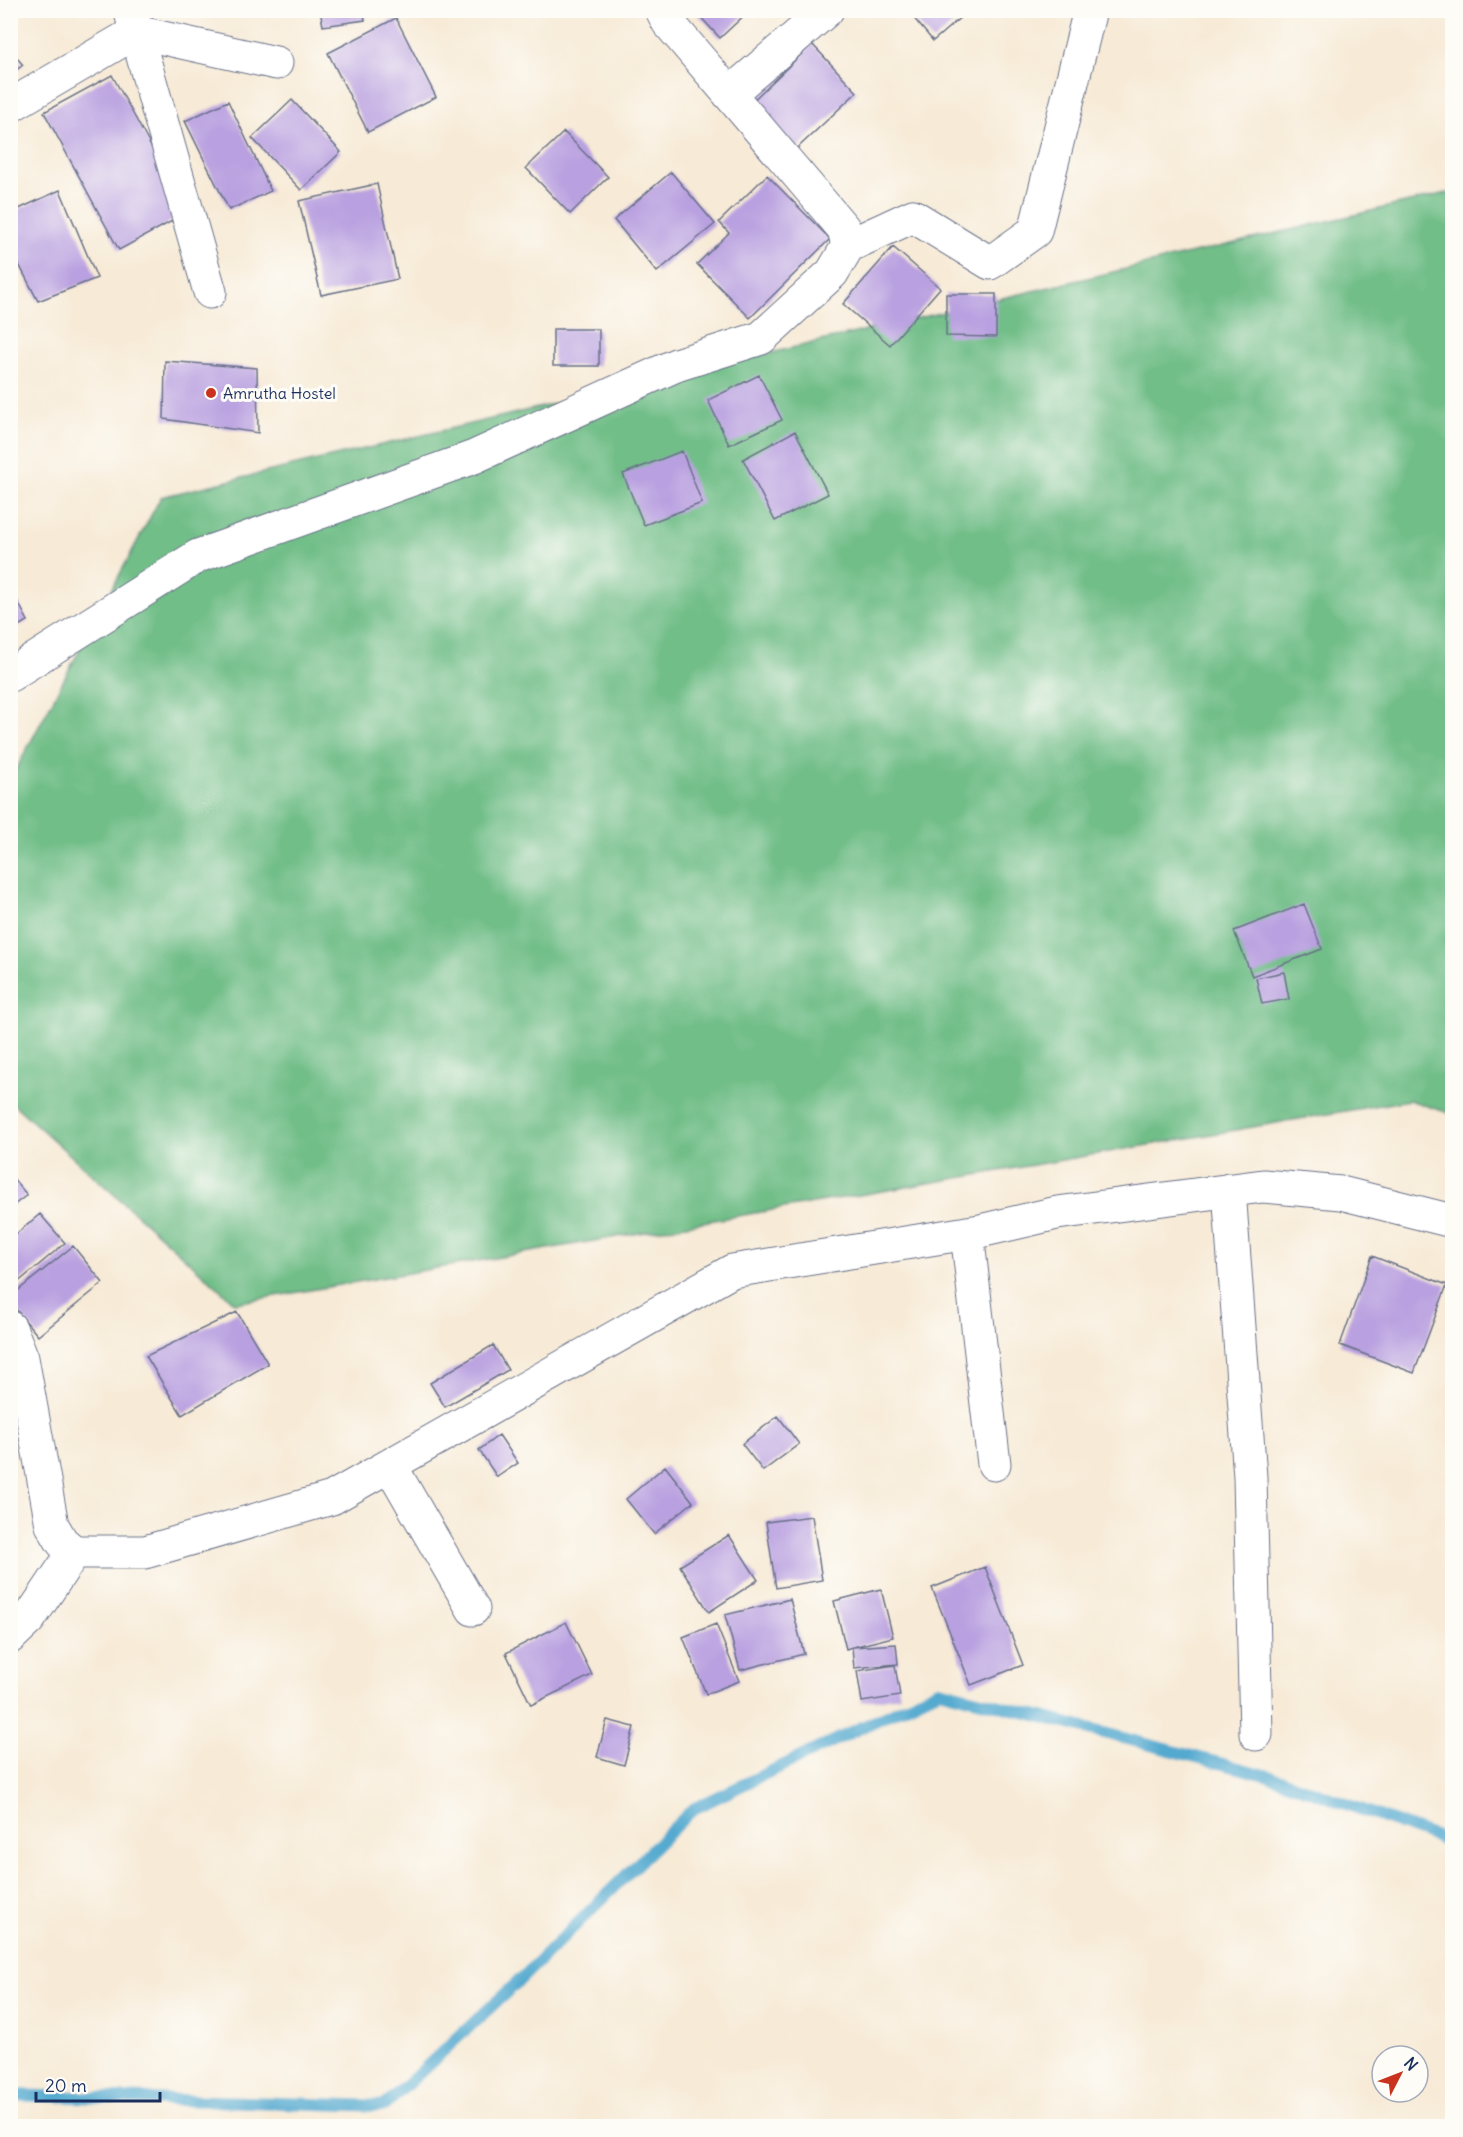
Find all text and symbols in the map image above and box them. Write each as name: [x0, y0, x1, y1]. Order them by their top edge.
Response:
place label: Amrutha Hostel: [223, 383, 336, 403]
marker: Amrutha Hostel: [204, 386, 218, 400]
north arrow: [1370, 2044, 1430, 2104]
text: N: [1400, 2053, 1422, 2075]
scale bar: [36, 2065, 160, 2103]
text: 20 m: [45, 2074, 87, 2097]

